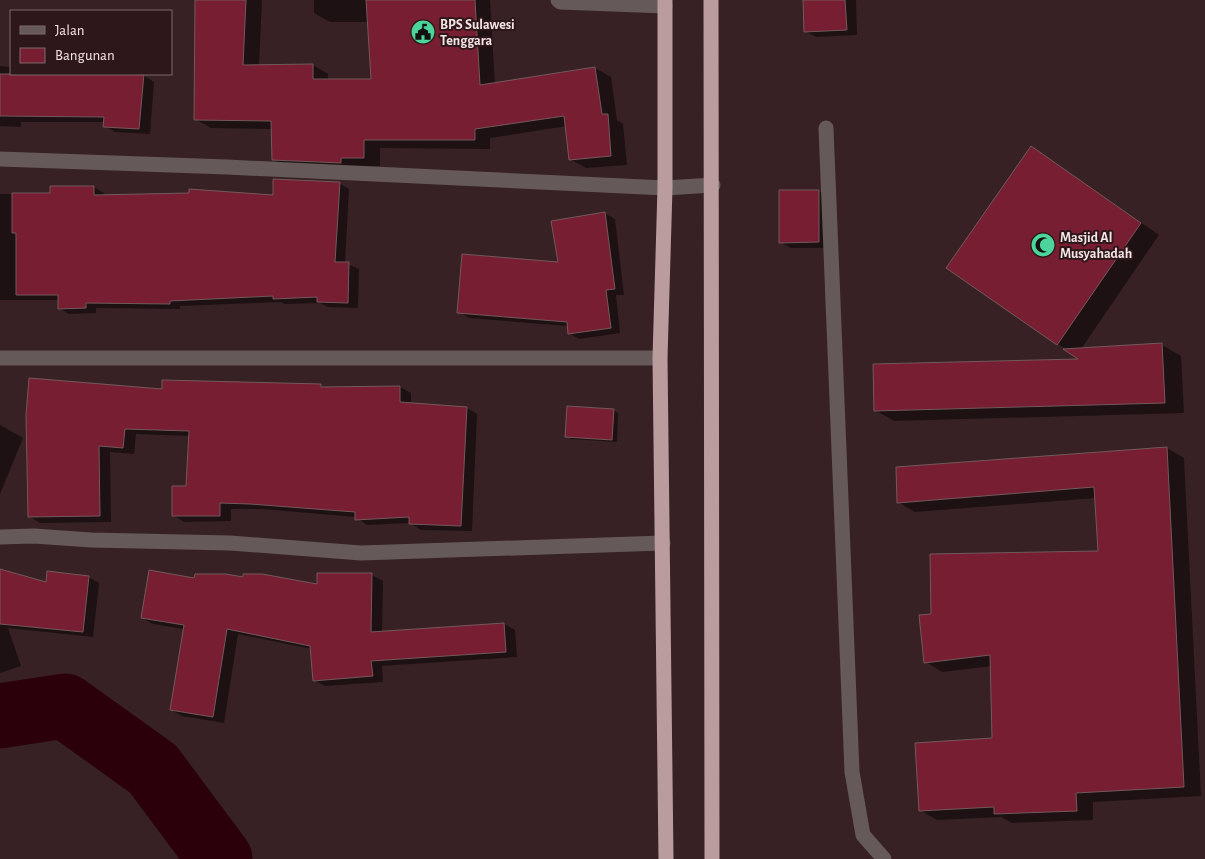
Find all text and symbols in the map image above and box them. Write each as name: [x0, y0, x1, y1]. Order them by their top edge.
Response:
legend: [10, 10, 172, 75]
place label: BPS Sulawesi Tenggara: [440, 18, 515, 48]
public building icon: BPS Sulawesi Tenggara: [410, 19, 436, 45]
text: Jalan: [55, 23, 85, 38]
text: Bangunan: [55, 48, 115, 63]
place label: Masjid Al Musyahadah: [1060, 231, 1132, 261]
mosque icon: Masjid Al Musyahadah: [1030, 232, 1056, 258]

